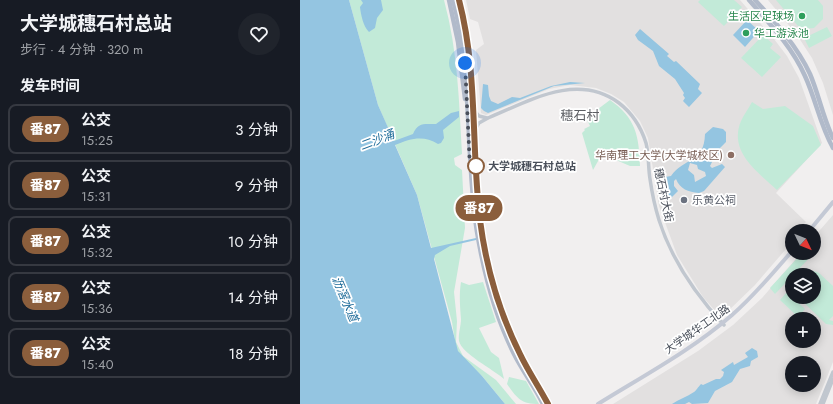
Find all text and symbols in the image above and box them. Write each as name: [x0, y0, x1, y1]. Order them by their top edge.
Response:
place label: 生活区足球场: [728, 8, 794, 24]
text: 大学城穗石村总站: [20, 10, 172, 37]
marker: 生活区足球场: [797, 11, 807, 21]
button: heart: [238, 13, 280, 55]
place label: 华工游泳池: [754, 25, 809, 41]
marker: 华工游泳池: [741, 28, 751, 38]
text: 步行 · 4 分钟 · 320 m: [20, 40, 143, 59]
your location: [455, 53, 475, 73]
text: 发车时间: [20, 75, 80, 97]
district label: 穗石村: [560, 106, 600, 125]
text: 公交: [81, 109, 111, 131]
text: 番87: [30, 119, 61, 139]
text: 3 分钟: [235, 119, 278, 141]
water label: 二沙涌: [357, 124, 399, 155]
text: 15:25: [81, 131, 113, 150]
place label: 华南理工大学(大学城校区): [595, 147, 723, 163]
marker: 华南理工大学(大学城校区): [726, 150, 736, 160]
marker: 大学城穗石村总站: [467, 157, 485, 175]
place label: 大学城穗石村总站: [488, 158, 576, 174]
text: 公交: [81, 165, 111, 187]
street label: 穗石村大街: [650, 166, 678, 224]
text: 番87: [30, 175, 61, 195]
text: 9 分钟: [235, 175, 278, 197]
text: 15:31: [81, 187, 111, 206]
place label: 乐黄公祠: [692, 192, 736, 208]
line badge: 番87: [456, 195, 502, 221]
marker: 乐黄公祠: [679, 195, 689, 205]
text: 番87: [463, 198, 495, 218]
text: 公交: [81, 221, 111, 243]
north arrow: [785, 224, 821, 260]
map controls: [785, 224, 821, 392]
text: 番87: [30, 231, 61, 251]
text: 10 分钟: [228, 231, 278, 253]
text: 15:32: [81, 243, 113, 262]
button: layers: [785, 268, 821, 304]
water label: 沥滘水道: [327, 273, 363, 326]
text: 公交: [81, 277, 111, 299]
text: 番87: [30, 287, 61, 307]
text: 14 分钟: [228, 287, 278, 309]
text: 15:36: [81, 299, 113, 318]
street label: 大学城华工北路: [661, 300, 733, 358]
button: +: [785, 312, 821, 348]
text: 公交: [81, 333, 111, 355]
text: 番87: [30, 343, 61, 363]
text: 18 分钟: [229, 343, 278, 365]
text: 15:40: [81, 355, 113, 374]
button: −: [785, 356, 821, 392]

